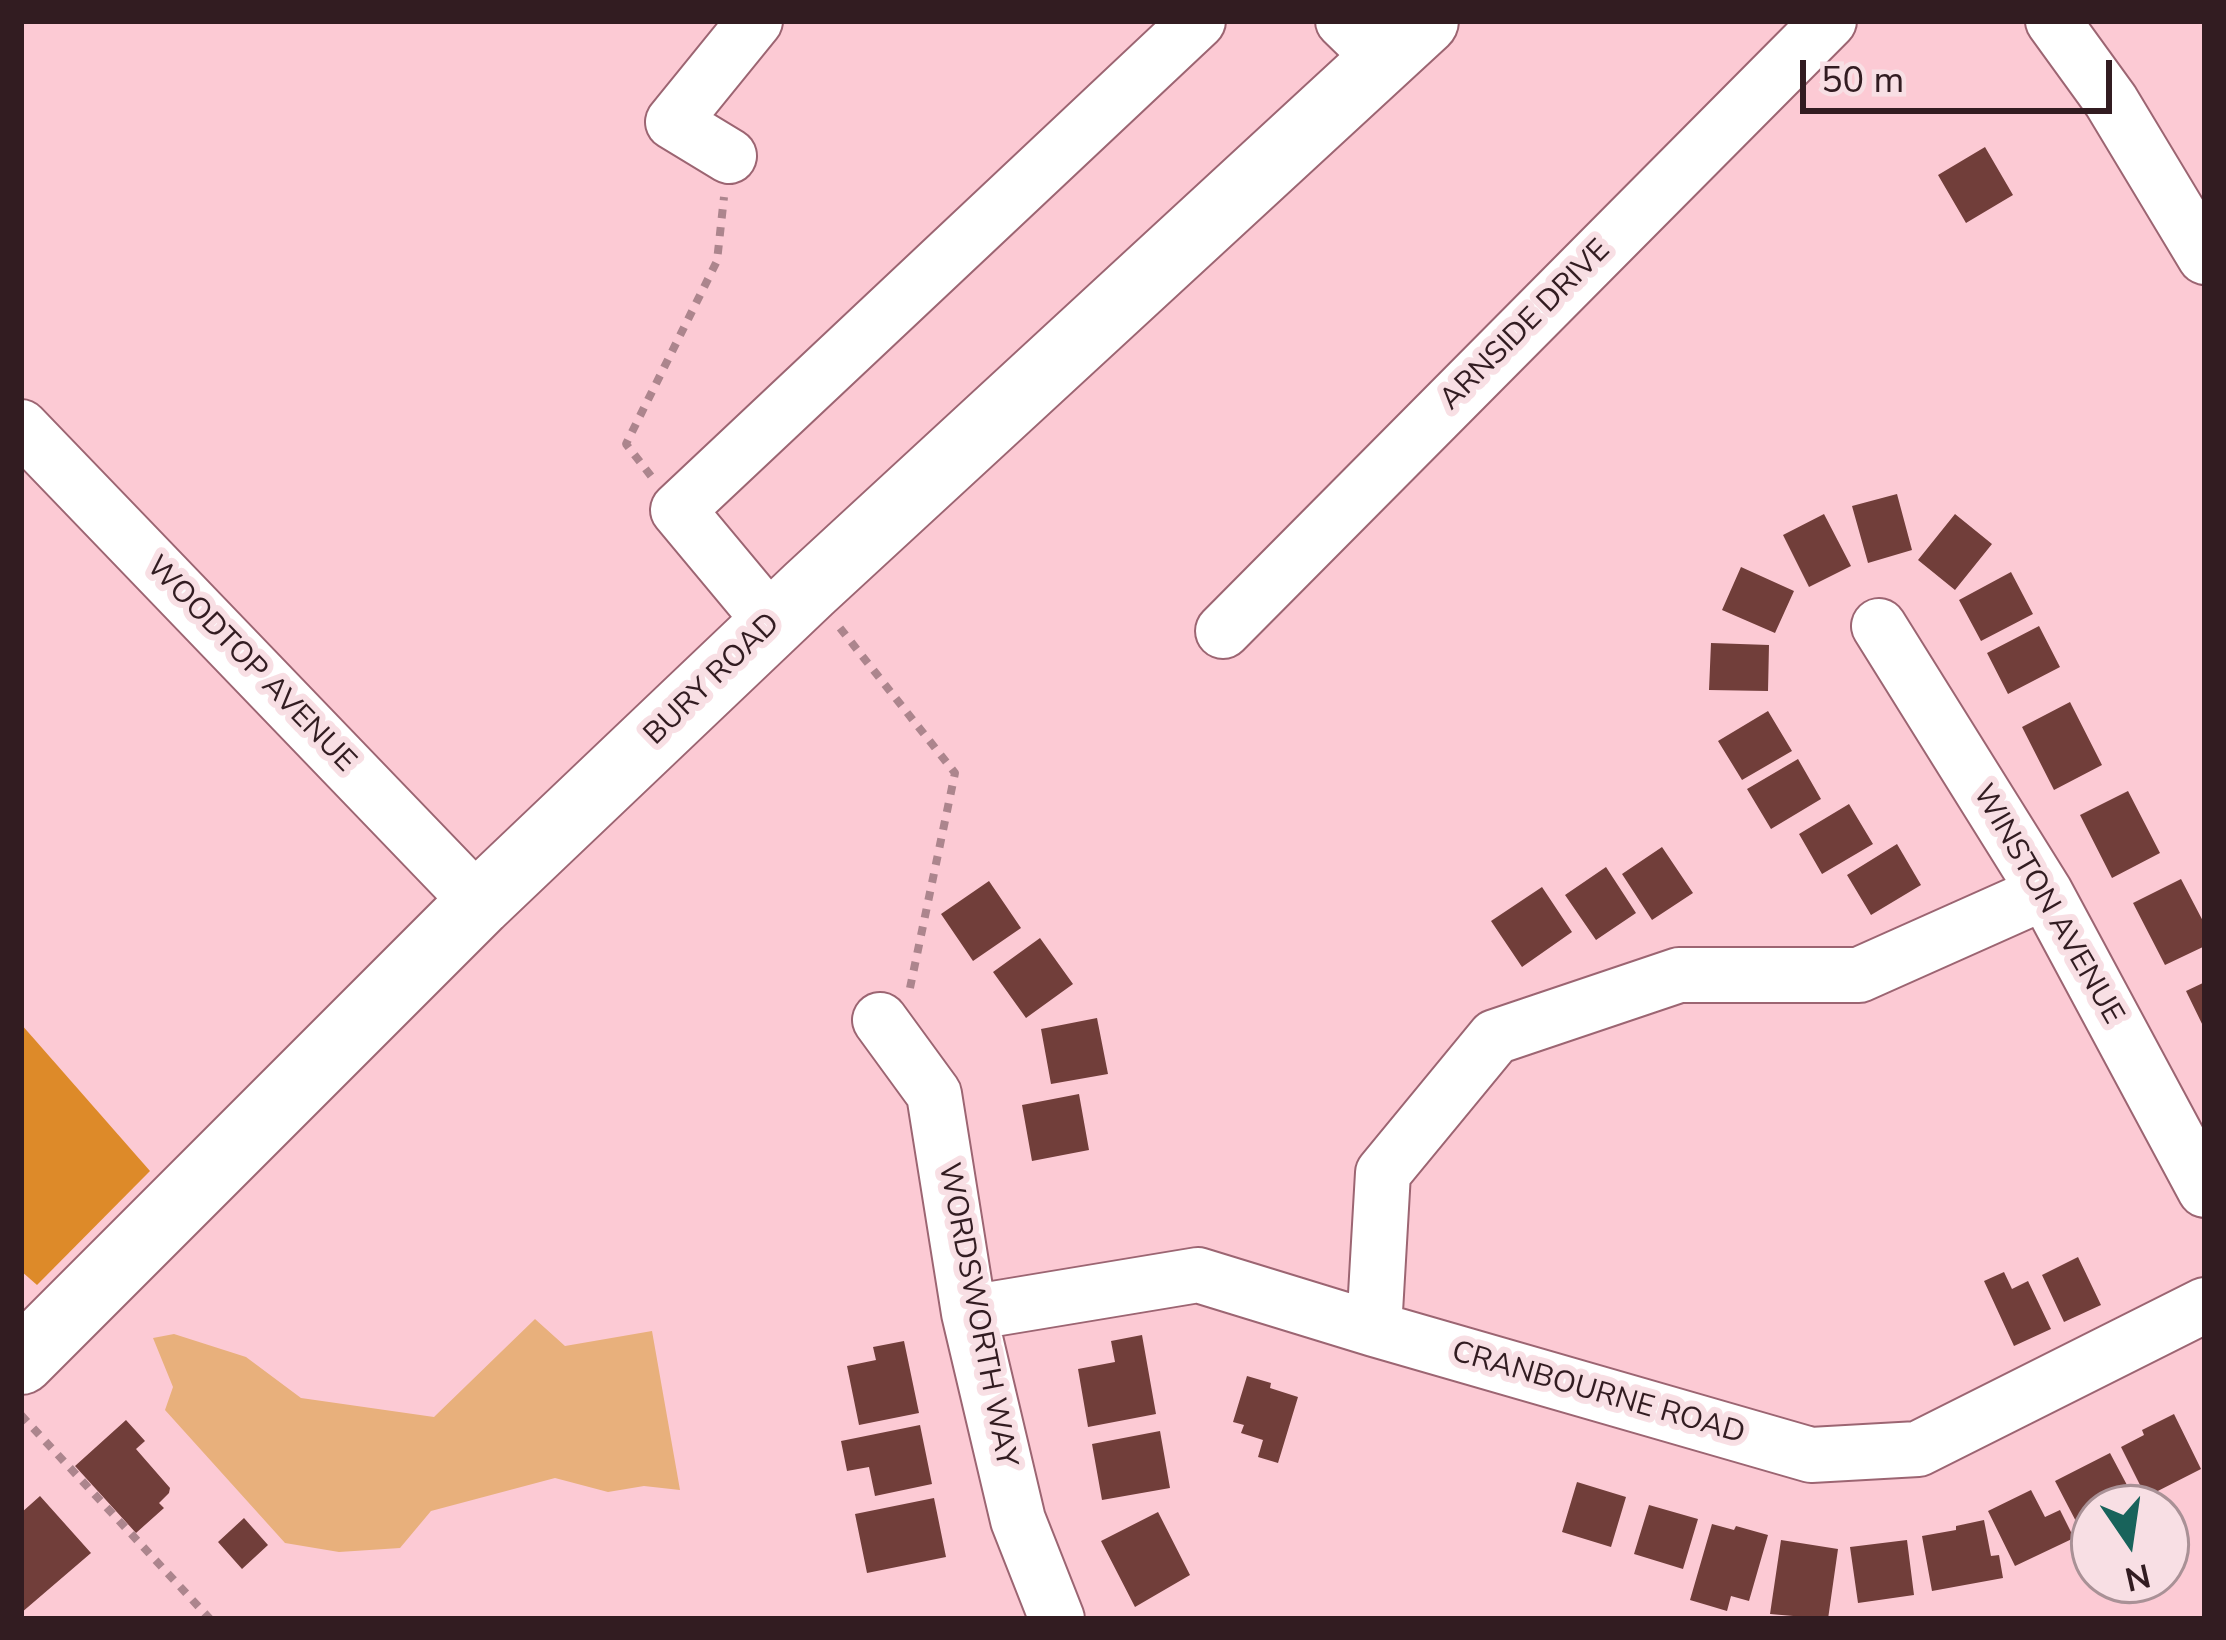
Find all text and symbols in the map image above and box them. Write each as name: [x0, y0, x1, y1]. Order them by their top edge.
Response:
scale bar: [1806, 36, 2118, 110]
text: 50 m: [1821, 56, 1904, 105]
street label: ARNSIDE DRIVE: [1433, 233, 1619, 419]
street label: WOODTOP AVENUE: [138, 550, 362, 780]
street label: BURY ROAD: [638, 607, 788, 753]
street label: WINSTON AVENUE: [1964, 779, 2130, 1031]
street label: WORDSWORTH WAY: [929, 1160, 1023, 1470]
street label: CRANBOURNE ROAD: [1447, 1335, 1749, 1453]
north arrow: [2070, 1484, 2190, 1604]
text: N: [2120, 1552, 2155, 1601]

